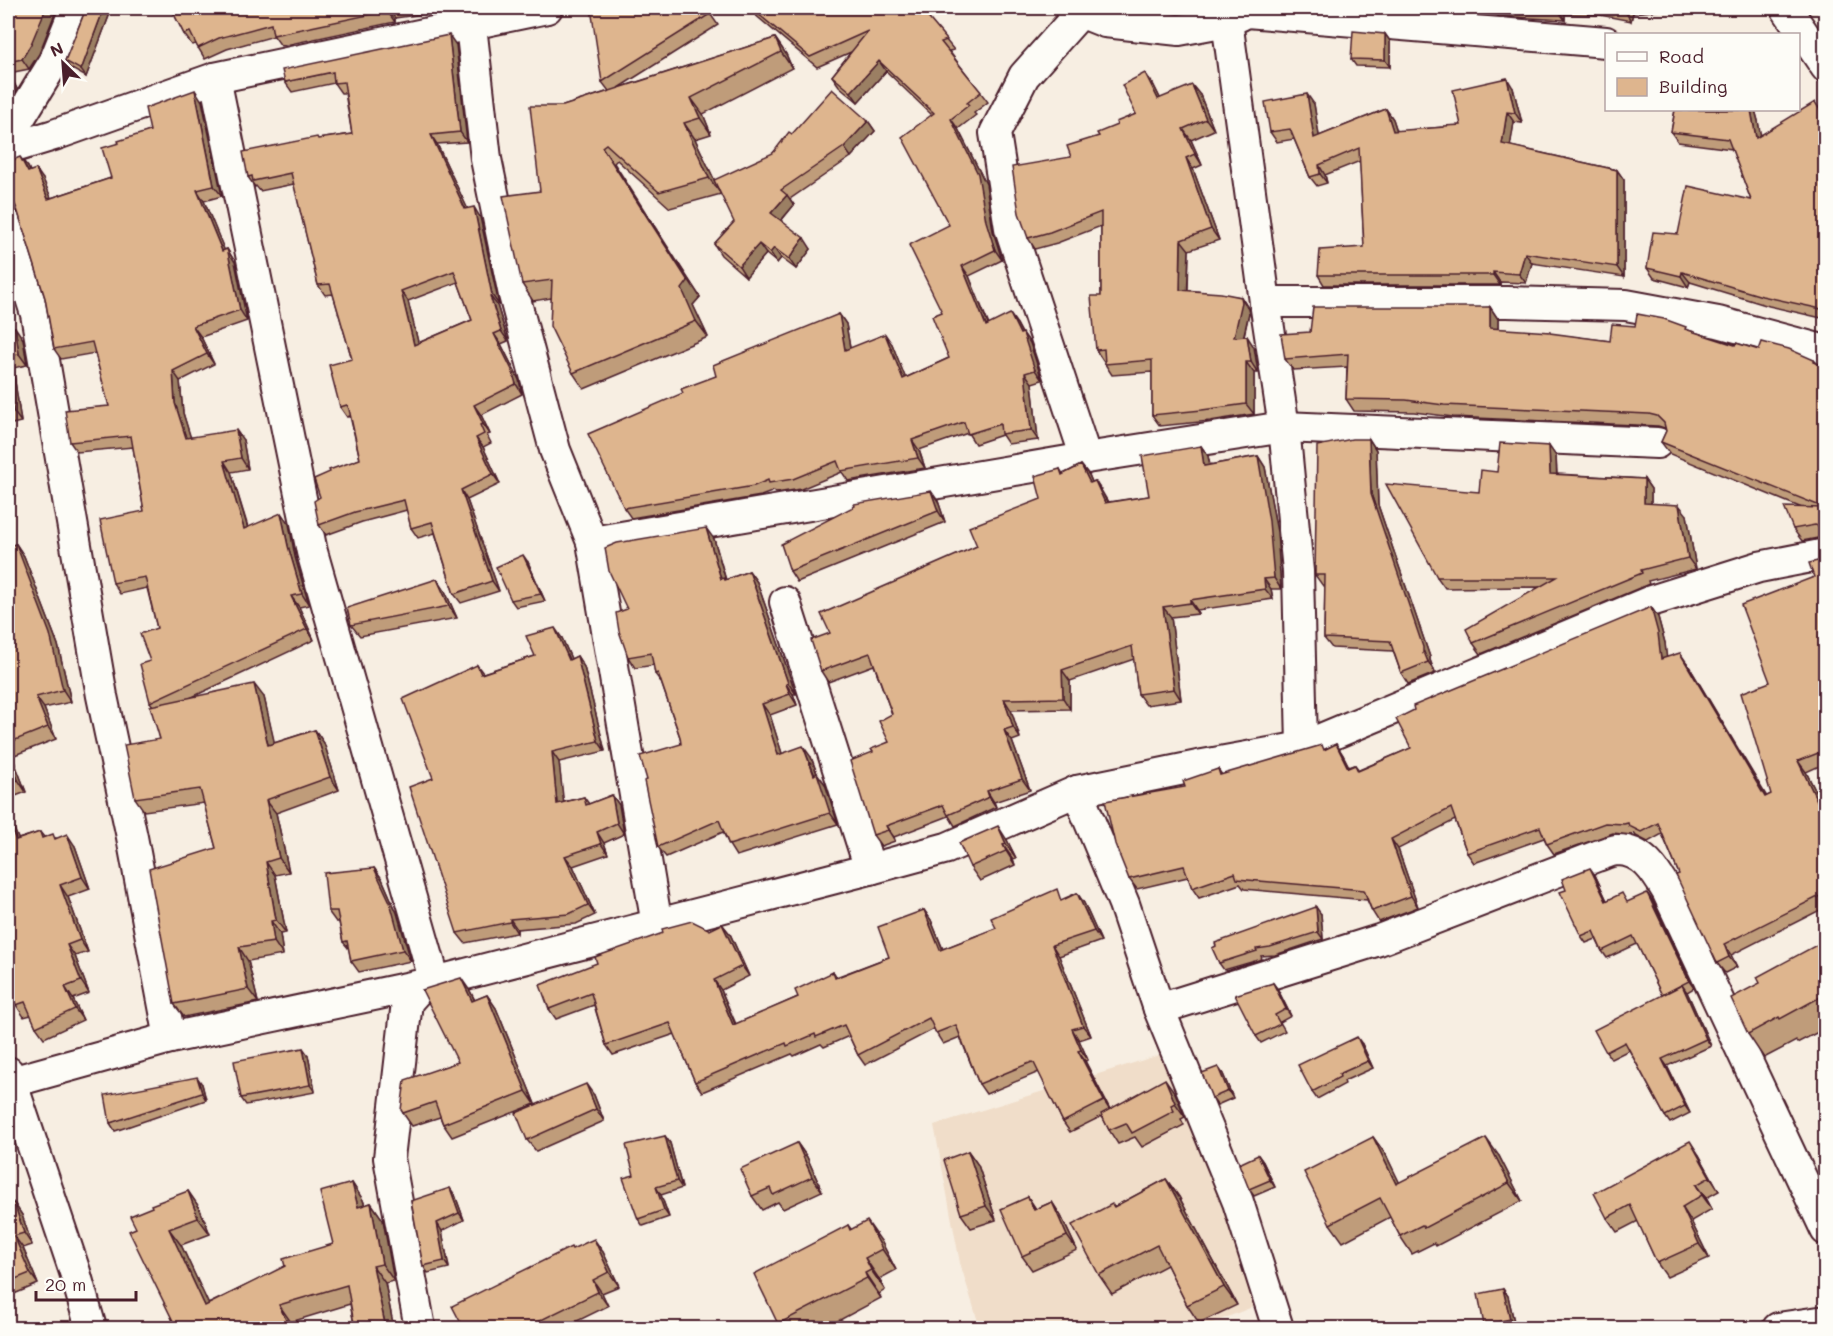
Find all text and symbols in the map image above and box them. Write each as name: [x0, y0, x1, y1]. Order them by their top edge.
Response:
north arrow: [33, 33, 93, 93]
legend: [1605, 33, 1800, 111]
text: N: [47, 37, 66, 61]
text: Road: [1659, 44, 1704, 68]
text: Building: [1659, 74, 1727, 98]
scale bar: [36, 1264, 136, 1302]
text: 20 m: [45, 1272, 86, 1296]

